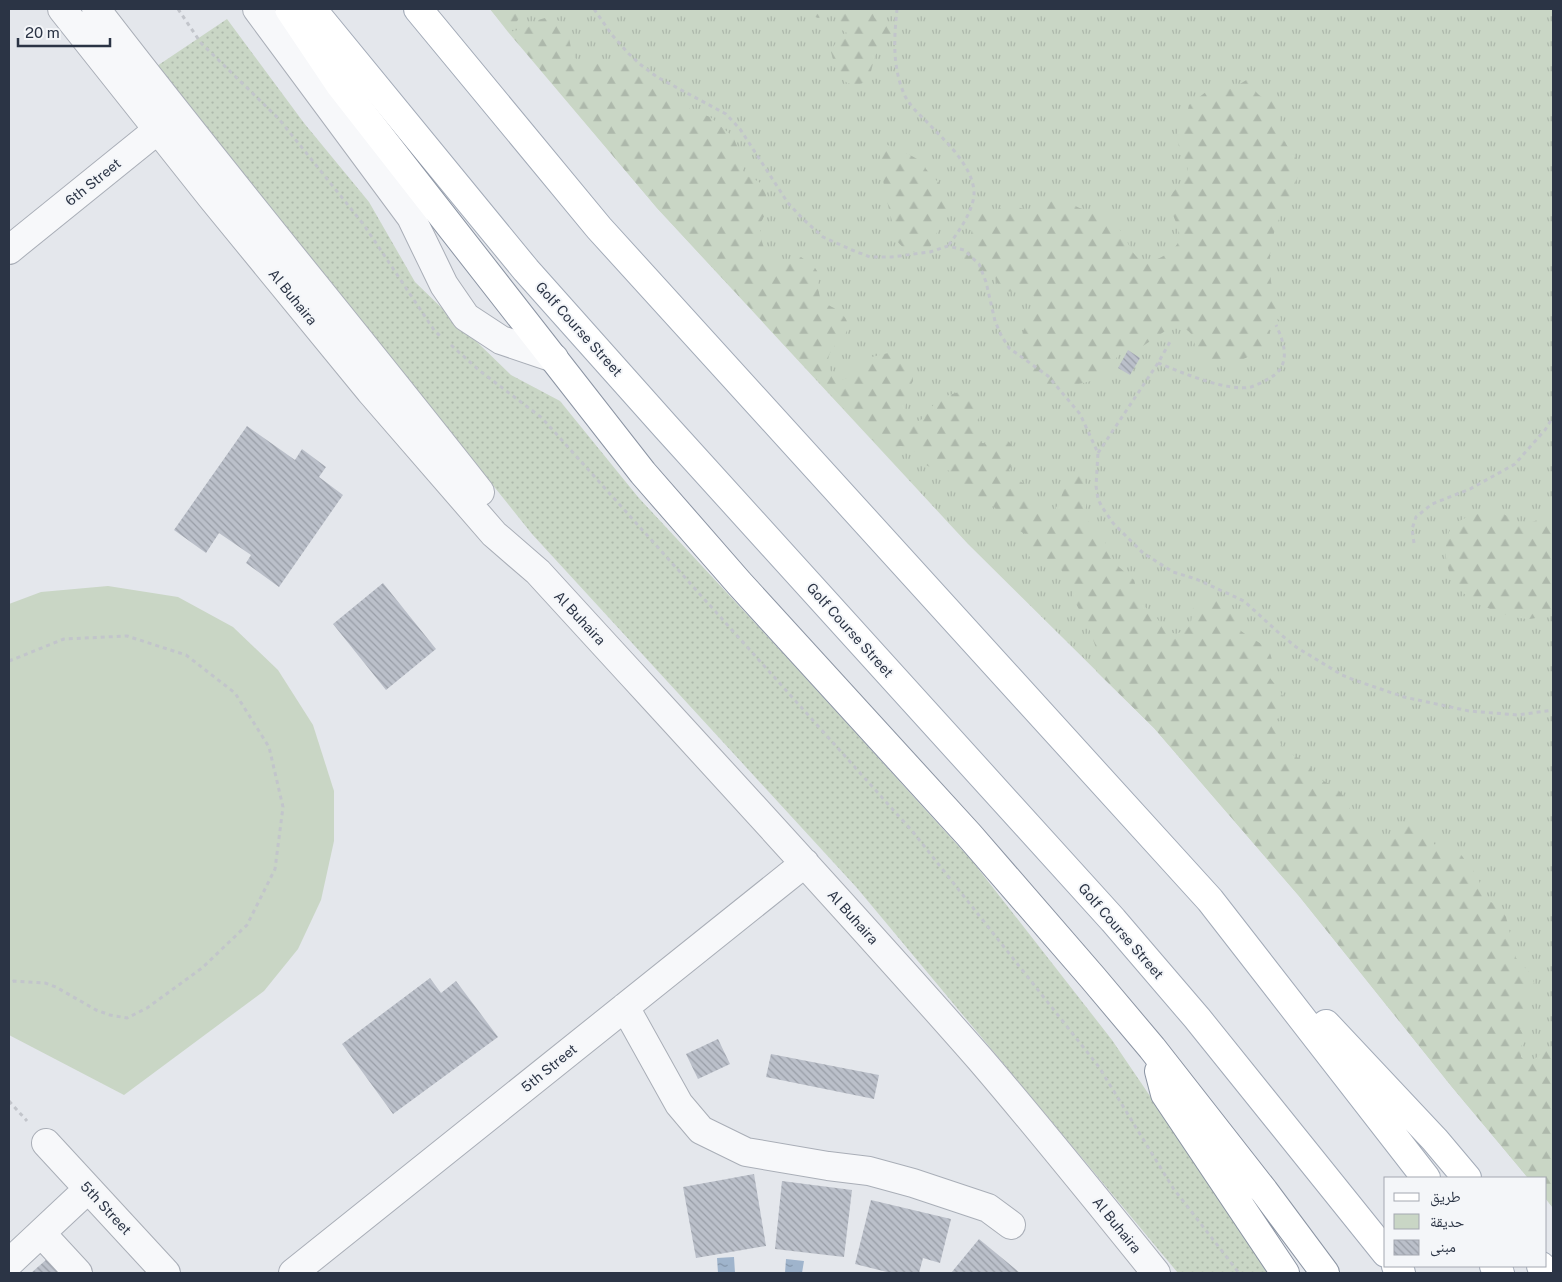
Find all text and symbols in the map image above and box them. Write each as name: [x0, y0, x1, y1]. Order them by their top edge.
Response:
scale bar: [18, 15, 110, 47]
text: 20 m: [25, 24, 60, 41]
street label: 6th Street: [62, 155, 124, 209]
street label: Al Buhaira: [266, 266, 320, 328]
street label: Golf Course Street: [532, 279, 626, 379]
street label: Golf Course Street: [803, 580, 897, 680]
street label: Al Buhaira: [551, 588, 609, 648]
street label: Golf Course Street: [1075, 880, 1167, 982]
street label: Al Buhaira: [824, 887, 882, 947]
street label: 5th Street: [518, 1041, 580, 1095]
legend: [1384, 1177, 1547, 1267]
street label: 5th Street: [77, 1178, 135, 1238]
text: طريق: [1430, 1188, 1461, 1207]
street label: Al Buhaira: [1090, 1194, 1144, 1256]
text: حديقة: [1430, 1213, 1465, 1230]
text: مبنى: [1430, 1238, 1456, 1257]

